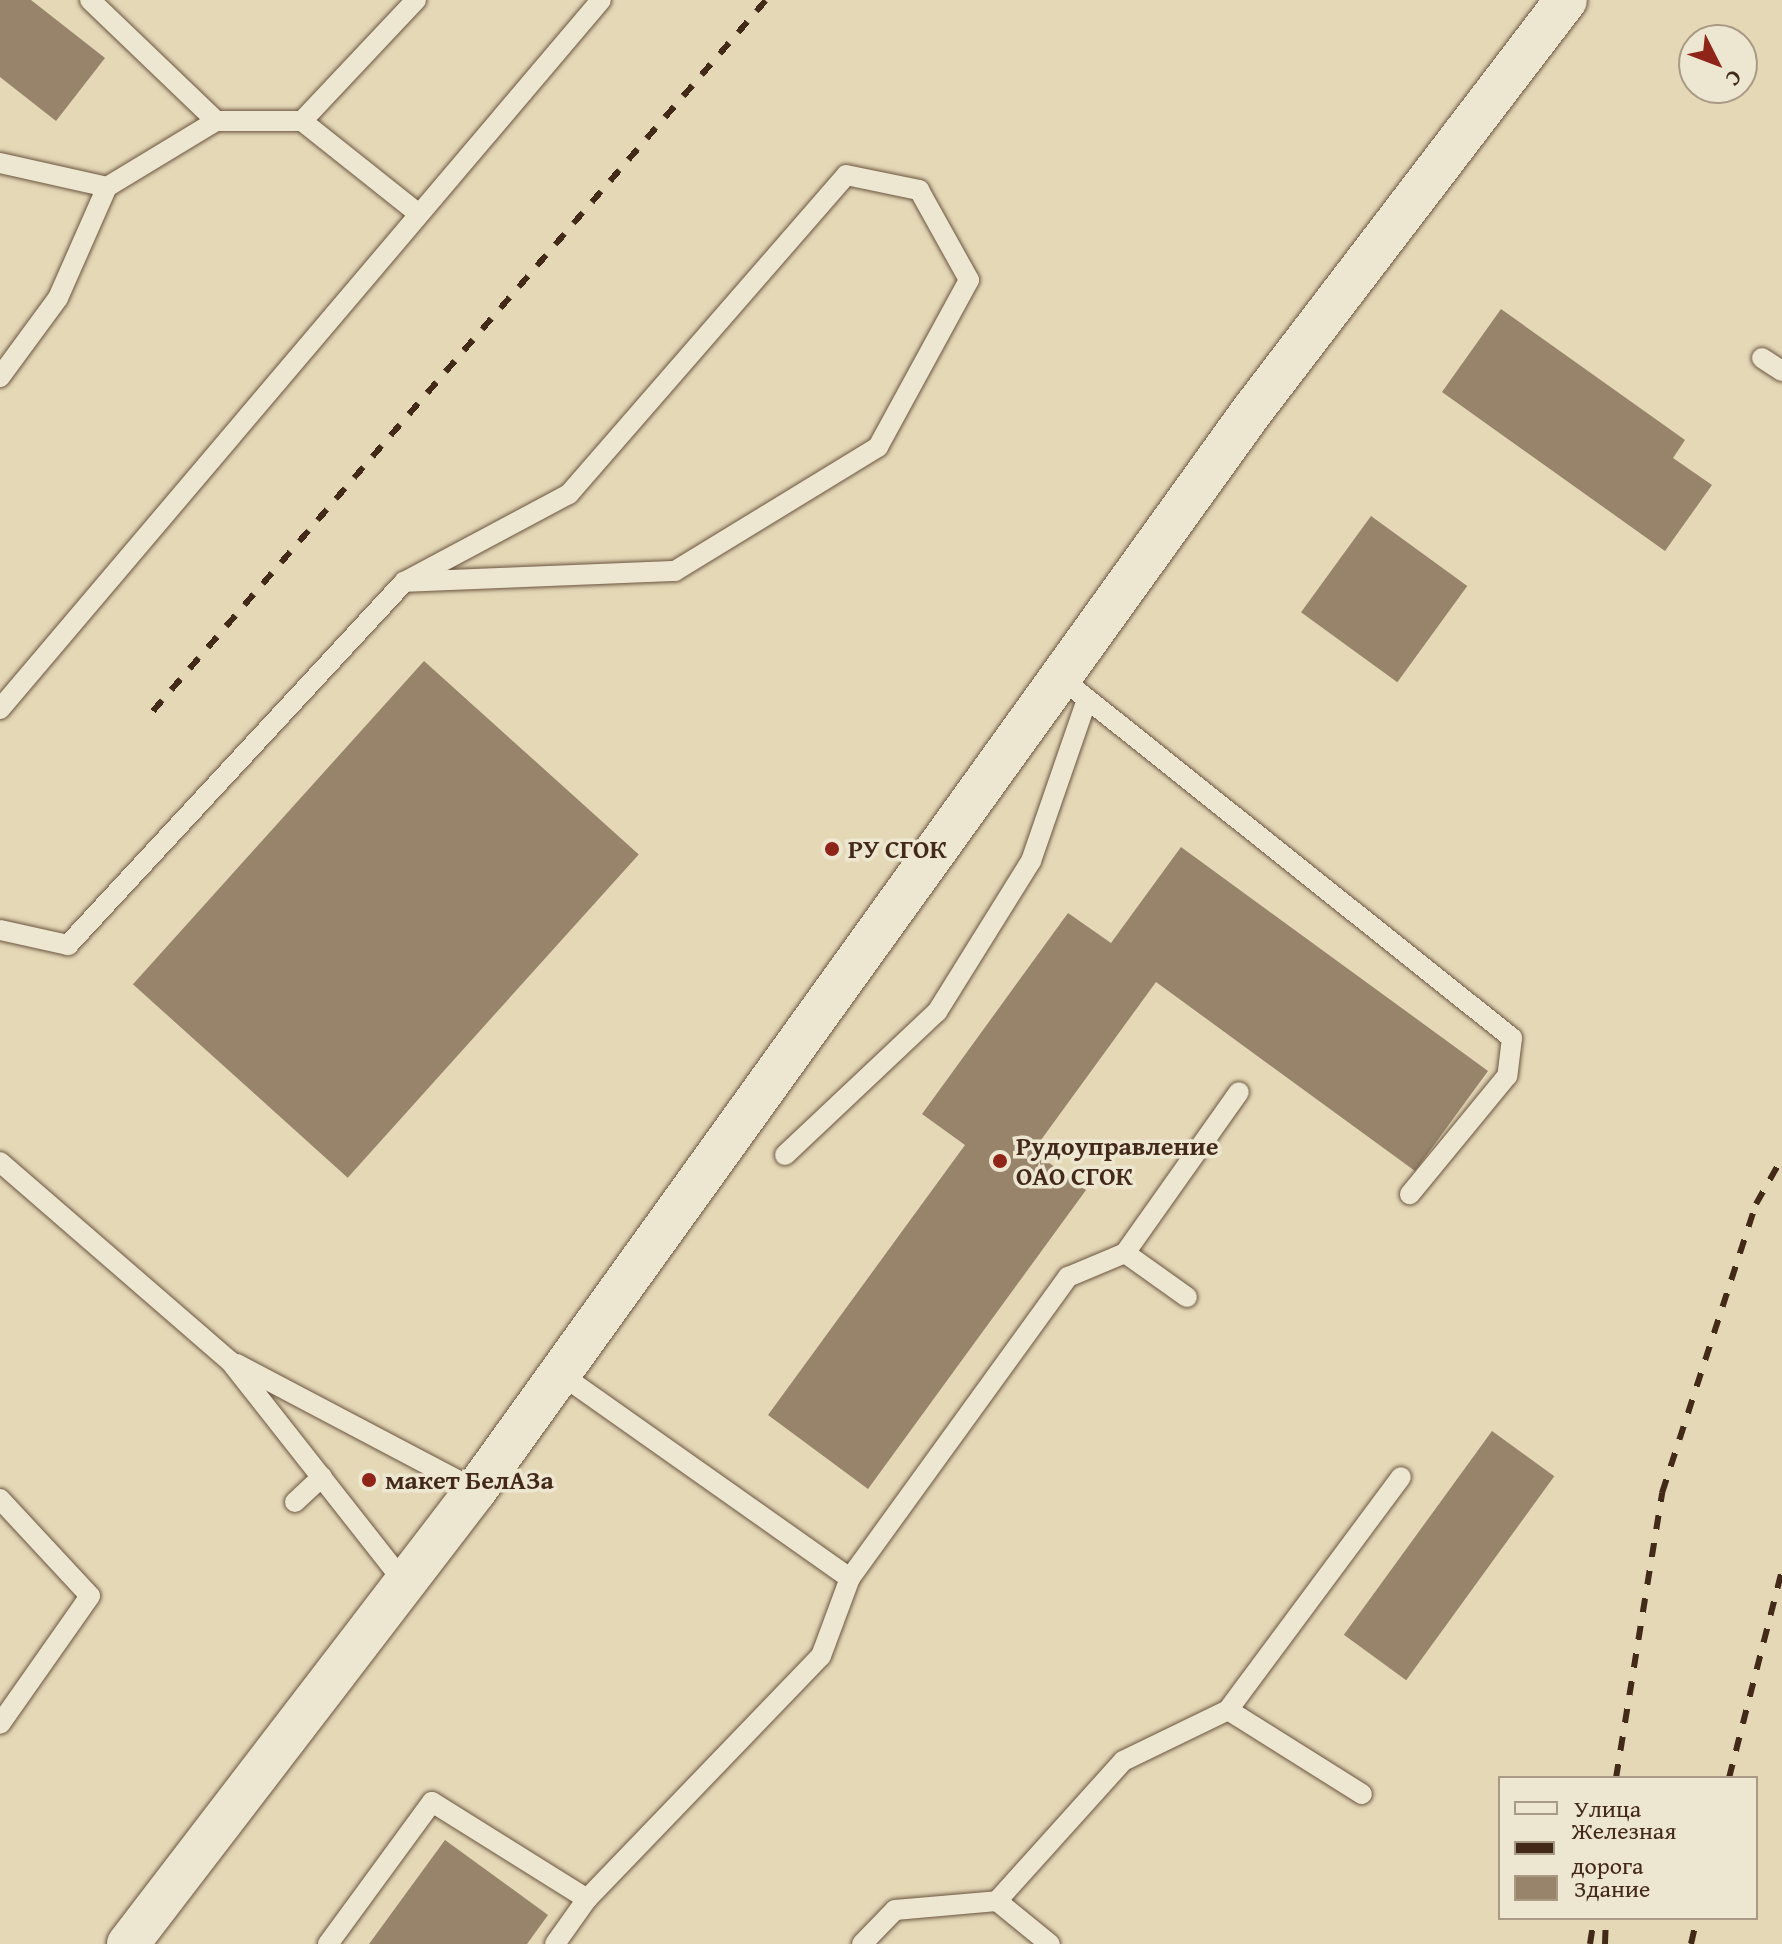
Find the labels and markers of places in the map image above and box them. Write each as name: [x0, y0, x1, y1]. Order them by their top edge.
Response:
place label: РУ СГОК: [848, 833, 947, 865]
marker: РУ СГОК: [823, 840, 841, 858]
place label: Рудоуправление ОАО СГОК: [1016, 1130, 1219, 1192]
marker: Рудоуправление ОАО СГОК: [991, 1152, 1009, 1170]
place label: макет БелАЗа: [385, 1464, 554, 1496]
marker: макет БелАЗа: [360, 1471, 378, 1489]

